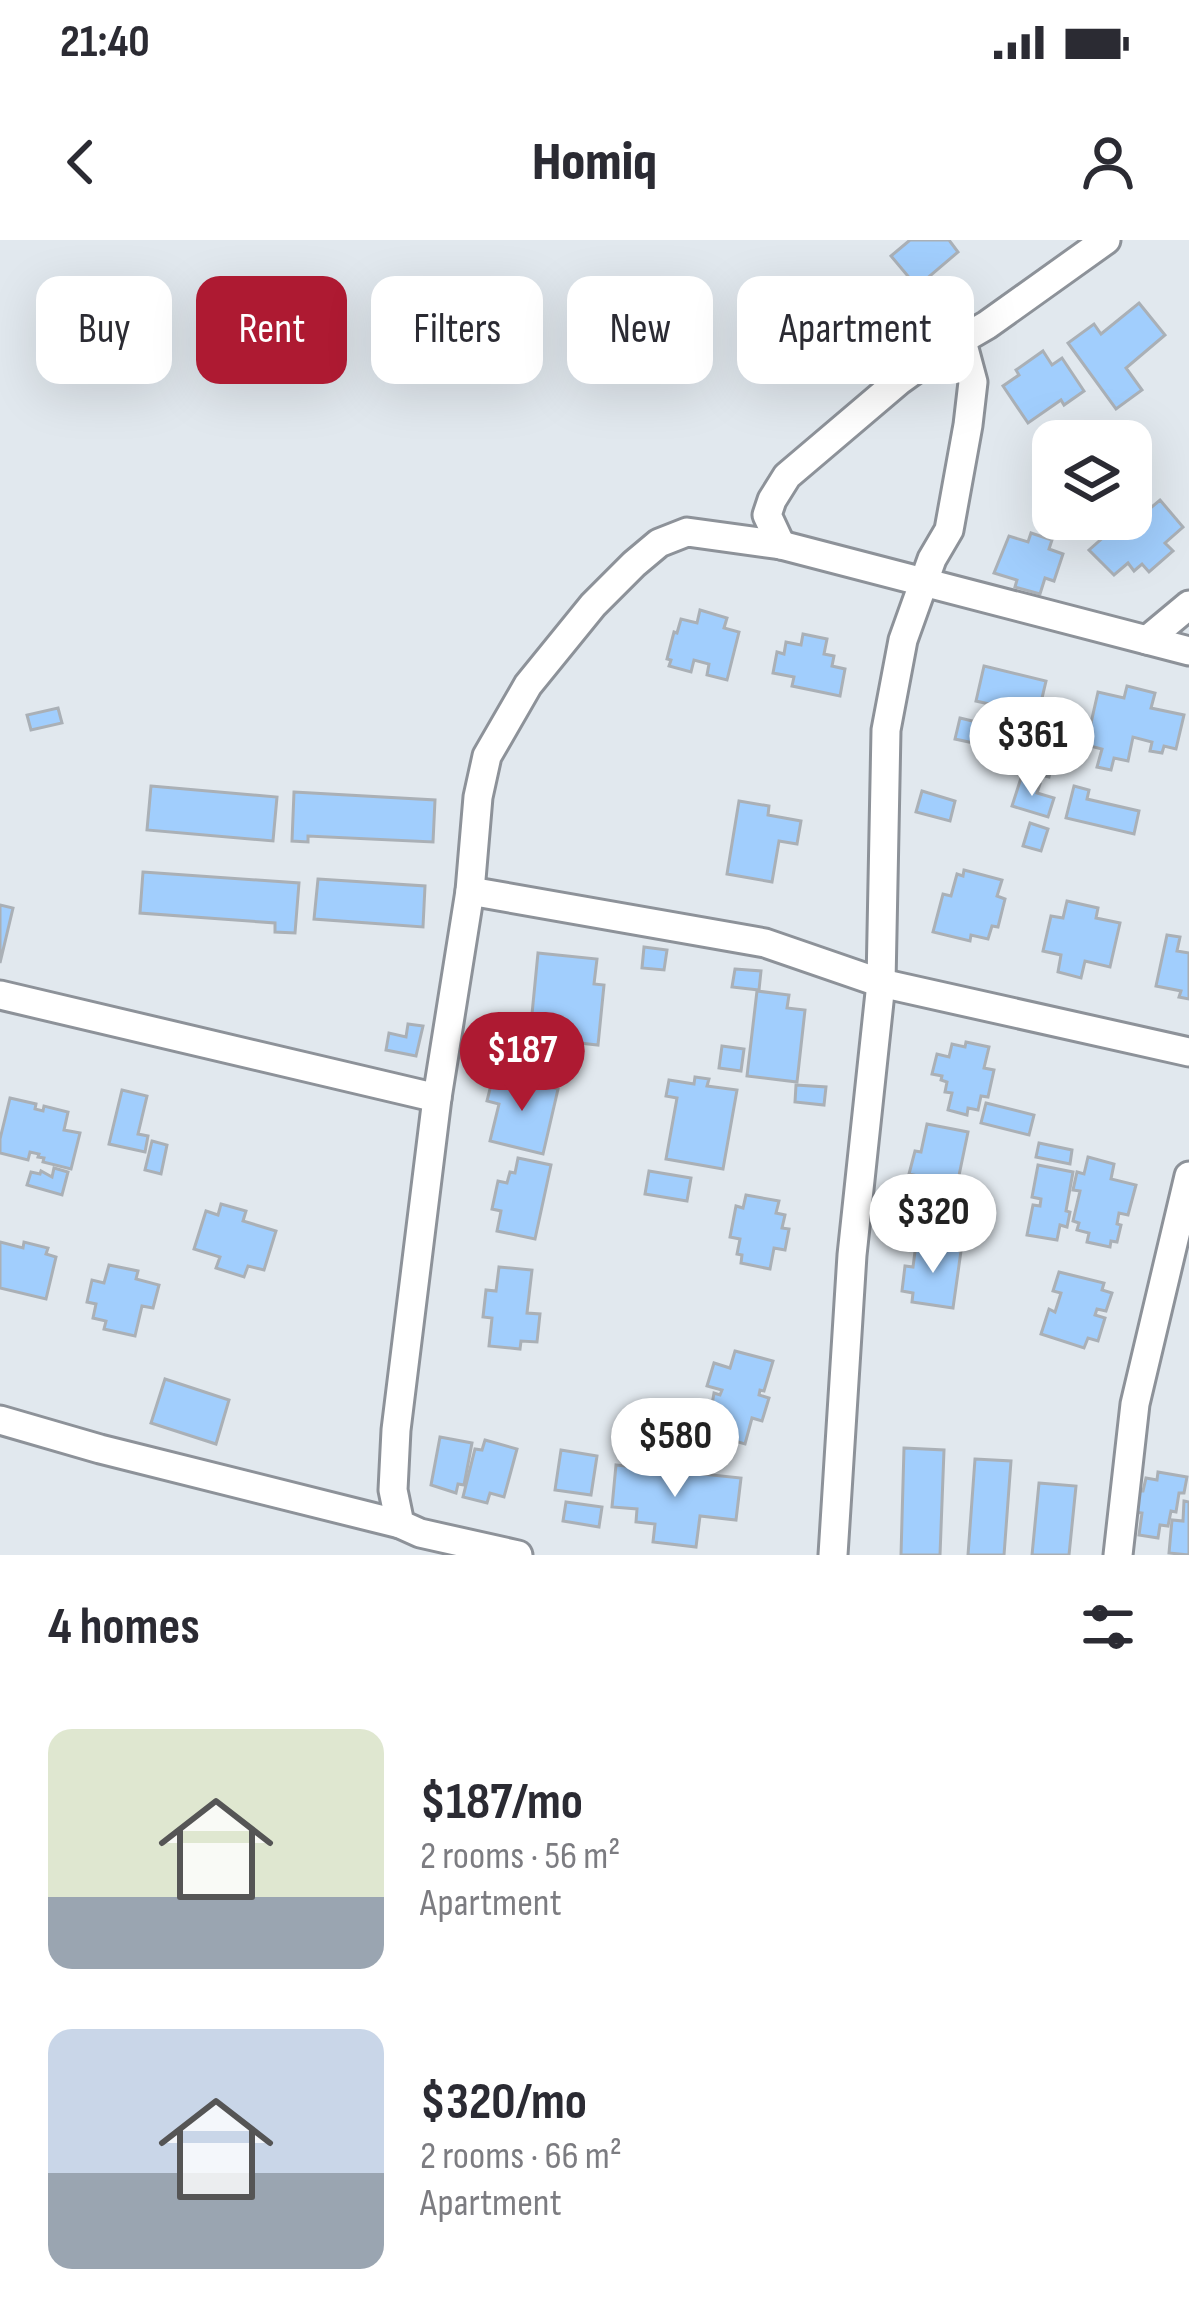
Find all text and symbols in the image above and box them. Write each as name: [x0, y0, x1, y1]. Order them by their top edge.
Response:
text: 21:40: [60, 15, 150, 70]
icon: back: [48, 129, 114, 195]
icon: person: [1075, 129, 1141, 195]
text: Homiq: [532, 130, 657, 195]
chip: Buy: [36, 276, 172, 384]
chip: Rent: [196, 276, 347, 384]
chip: Filters: [371, 276, 543, 384]
chip: New: [567, 276, 713, 384]
chip: Apartment: [737, 276, 974, 384]
map controls: [1032, 420, 1152, 540]
button: layers: [1032, 420, 1152, 540]
pin: $361: [961, 697, 1103, 799]
text: $361: [996, 712, 1068, 759]
pin: $187: [451, 1012, 593, 1114]
text: $187: [487, 1027, 557, 1074]
pin: $320: [862, 1174, 1004, 1276]
text: $320: [896, 1189, 970, 1236]
pin: $580: [604, 1398, 746, 1500]
text: $580: [638, 1413, 712, 1460]
icon: filters: [1075, 1594, 1141, 1660]
text: 4 homes: [48, 1597, 200, 1658]
text: $187/mo: [420, 1772, 583, 1833]
icon: home: [144, 1777, 288, 1921]
text: 2 rooms · 56 m²: [420, 1833, 621, 1880]
text: Apartment: [420, 1880, 562, 1927]
text: $320/mo: [420, 2072, 587, 2133]
icon: home: [144, 2077, 288, 2221]
text: 2 rooms · 66 m²: [420, 2133, 622, 2180]
text: Apartment: [420, 2180, 562, 2227]

